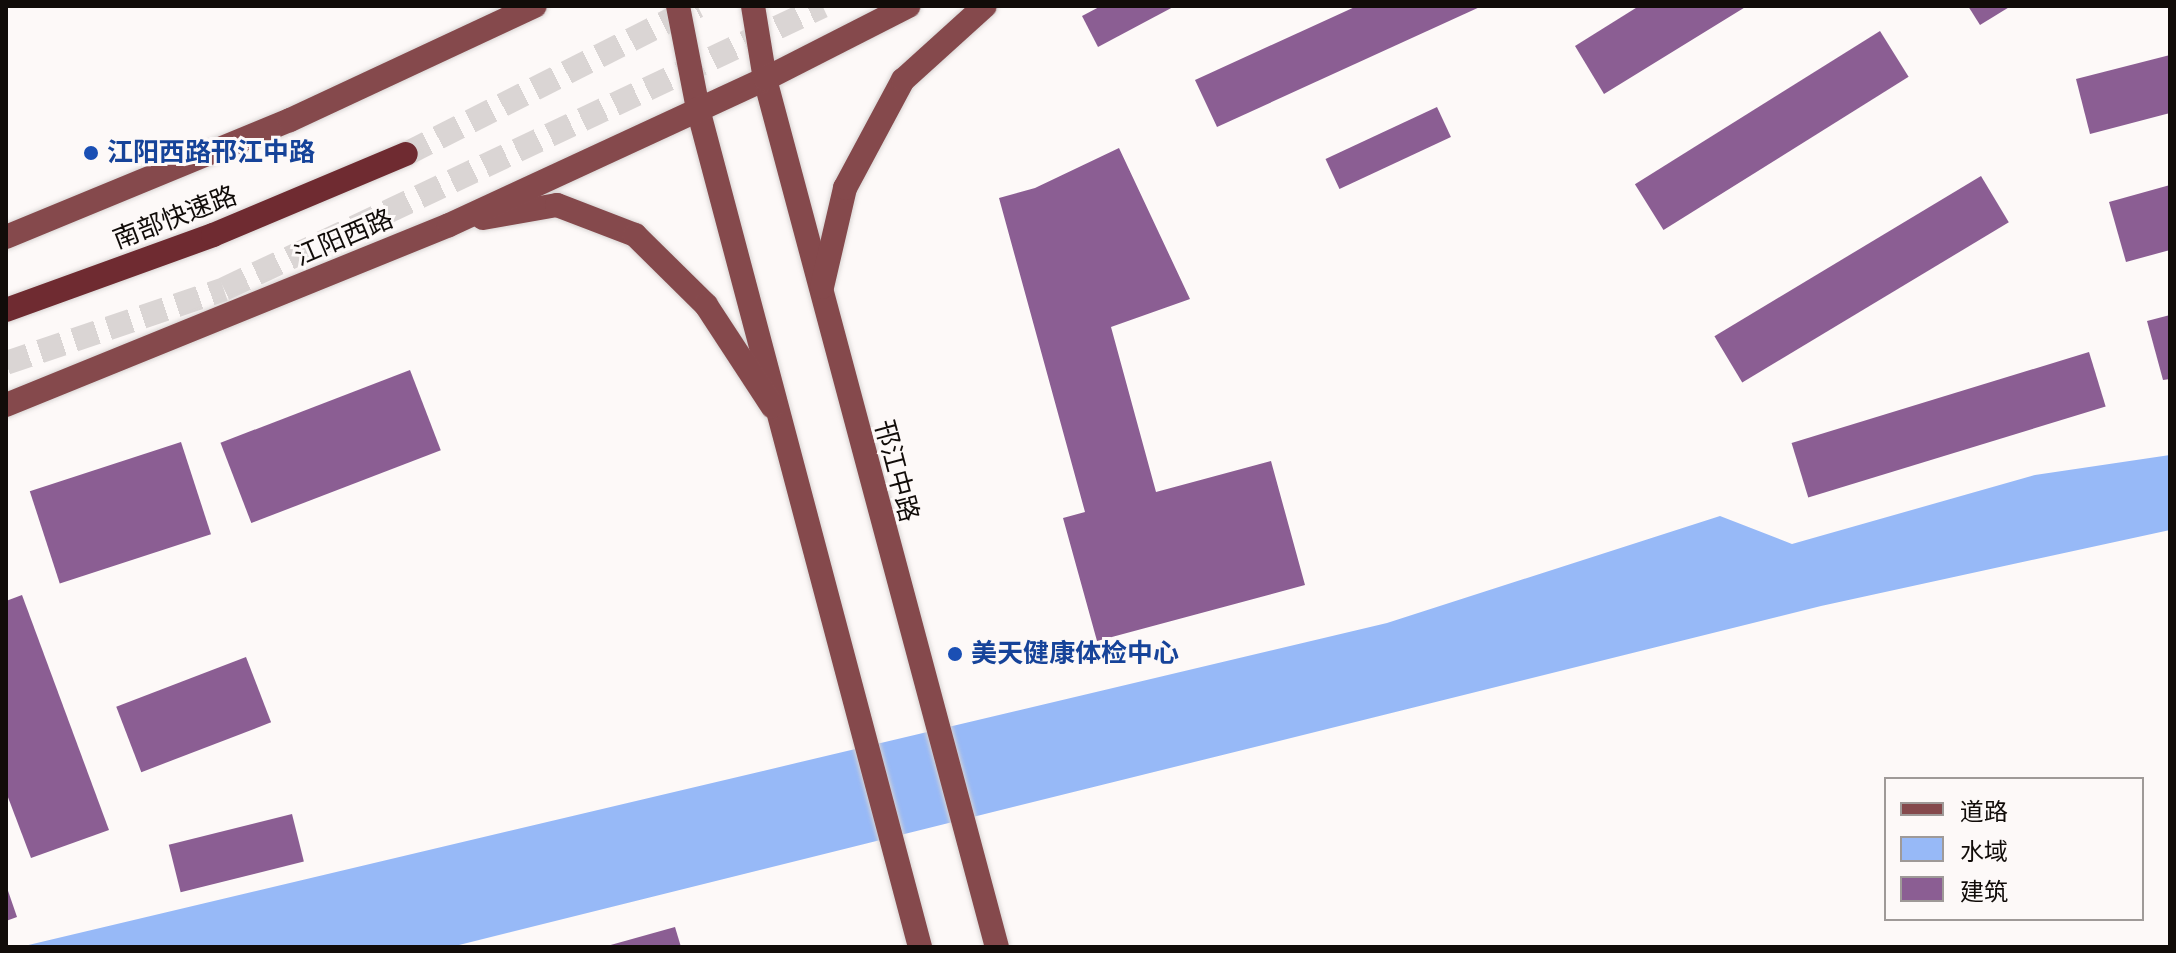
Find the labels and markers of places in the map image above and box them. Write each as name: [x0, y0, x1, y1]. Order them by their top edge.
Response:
place label: 江阳西路邗江中路: [107, 137, 315, 169]
marker: 江阳西路邗江中路: [82, 144, 100, 162]
place label: 美天健康体检中心: [971, 638, 1179, 670]
marker: 美天健康体检中心: [946, 645, 964, 663]

